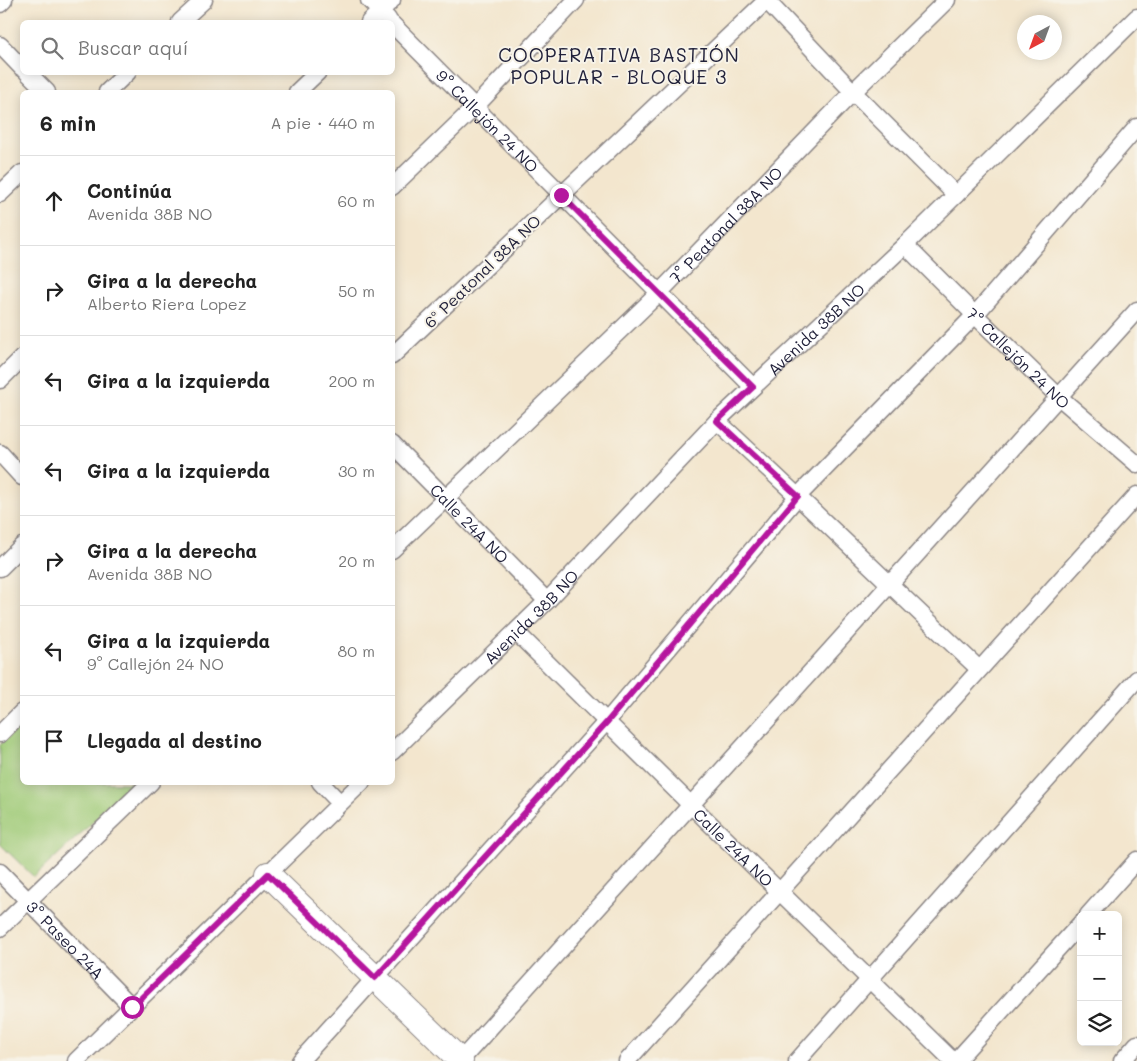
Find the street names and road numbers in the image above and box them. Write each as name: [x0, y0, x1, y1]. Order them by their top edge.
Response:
street label: 9° Callejón 24 NO: [432, 64, 544, 176]
street label: 7° Peatonal 38A NO: [664, 162, 786, 287]
street label: 6º Peatonal 38A NO: [419, 210, 545, 332]
street label: Avenida 38B NO: [763, 278, 869, 379]
street label: 7° Callejón 24 NO: [962, 302, 1075, 413]
street label: Calle 24A NO: [426, 479, 514, 567]
street label: Avenida 38B NO: [479, 564, 582, 668]
street label: Calle 24A NO: [689, 803, 778, 891]
street label: 3° Paseo 24A: [22, 895, 109, 983]

